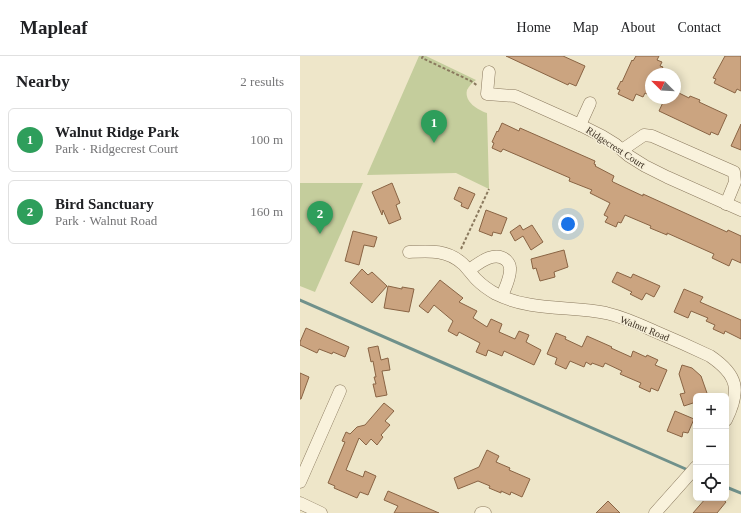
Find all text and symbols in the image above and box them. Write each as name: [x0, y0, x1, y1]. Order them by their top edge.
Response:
text: Mapleaf: [20, 17, 88, 38]
text: Home: [517, 20, 551, 35]
text: Map: [573, 20, 598, 35]
text: About: [620, 20, 655, 35]
text: Contact: [677, 20, 721, 35]
north arrow: [645, 68, 681, 104]
text: Nearby: [16, 72, 70, 91]
text: 2 results: [240, 74, 284, 89]
pin: 1: [421, 110, 447, 143]
text: Walnut Ridge Park: [55, 124, 179, 140]
street label: Ridgecrest Court: [584, 124, 647, 171]
text: 1: [27, 132, 33, 147]
text: 100 m: [250, 132, 283, 147]
text: Park · Ridgecrest Court: [55, 141, 178, 156]
text: Bird Sanctuary: [55, 196, 154, 212]
pin: 2: [307, 201, 333, 234]
text: 2: [27, 204, 33, 219]
text: 160 m: [250, 204, 283, 219]
text: Park · Walnut Road: [55, 213, 157, 228]
your location: [558, 214, 578, 234]
street label: Walnut Road: [619, 314, 671, 343]
map controls: [693, 393, 729, 501]
button: +: [693, 393, 729, 429]
button: −: [693, 429, 729, 465]
button: locate: [693, 465, 729, 501]

